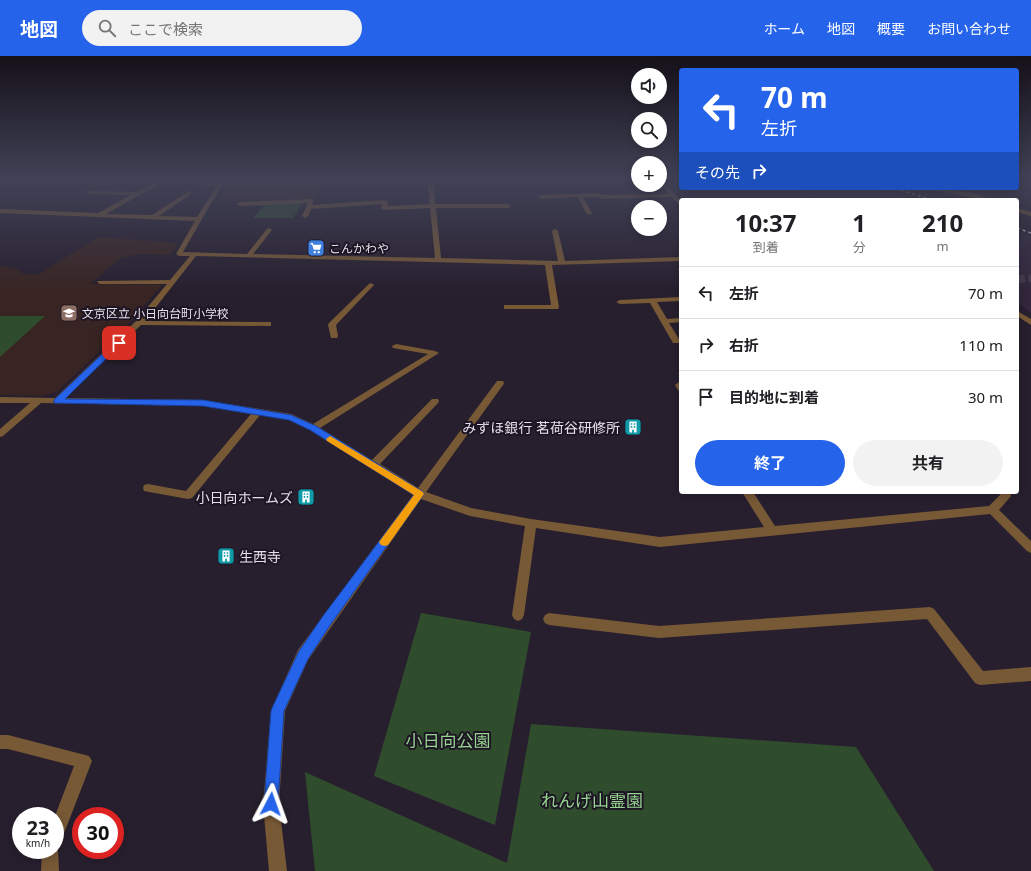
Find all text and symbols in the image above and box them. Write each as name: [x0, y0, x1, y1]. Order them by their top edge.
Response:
search box: [82, 10, 362, 46]
text: 地図: [20, 16, 58, 42]
icon: search: [96, 17, 118, 39]
text: ここで検索: [128, 19, 203, 39]
text: ホーム: [763, 19, 805, 38]
text: 地図: [827, 19, 855, 38]
text: 概要: [877, 19, 905, 38]
text: お問い合わせ: [927, 19, 1011, 38]
map controls: [631, 68, 667, 236]
button: sound: [631, 68, 667, 104]
text: 70 m: [761, 78, 828, 116]
icon: left: [695, 84, 747, 136]
button: search: [631, 112, 667, 148]
text: 左折: [761, 116, 797, 140]
button: +: [631, 156, 667, 192]
icon: right: [748, 160, 770, 182]
text: その先: [695, 162, 740, 182]
button: −: [631, 200, 667, 236]
text: 10:37: [735, 206, 797, 239]
text: 1: [852, 206, 866, 239]
text: 210: [922, 206, 963, 239]
text: m: [936, 237, 949, 255]
supermarket icon: こんかわや: [306, 238, 326, 258]
text: 到着: [753, 238, 779, 256]
text: 分: [853, 238, 866, 256]
place label: こんかわや: [329, 240, 389, 257]
icon: left: [695, 282, 717, 304]
text: 左折: [729, 283, 759, 303]
text: 70 m: [968, 283, 1003, 303]
school or university icon: 文京区立 小日向台町小学校: [59, 303, 79, 323]
place label: 文京区立 小日向台町小学校: [82, 305, 229, 322]
pin: [102, 326, 136, 360]
icon: arrive: [108, 332, 130, 354]
icon: right: [695, 334, 717, 356]
text: 右折: [729, 335, 759, 355]
text: 110 m: [959, 335, 1003, 355]
icon: arrive: [695, 386, 717, 408]
text: 目的地に到着: [729, 387, 819, 407]
text: 30 m: [968, 387, 1003, 407]
building icon: みずほ銀行 茗荷谷研修所: [623, 417, 643, 437]
place label: みずほ銀行 茗荷谷研修所: [462, 418, 620, 437]
button: 終了: [695, 440, 845, 486]
button: 共有: [853, 440, 1003, 486]
building icon: 小日向ホームズ: [296, 487, 316, 507]
place label: 小日向ホームズ: [195, 488, 293, 507]
building icon: 生西寺: [216, 546, 236, 566]
place label: 生西寺: [239, 547, 281, 566]
park label: 小日向公園: [406, 729, 491, 752]
position arrow: [250, 783, 292, 825]
park label: れんげ山霊園: [541, 789, 643, 812]
speed limit sign: 30: [72, 807, 124, 859]
text: 23: [27, 814, 49, 841]
text: km/h: [26, 836, 50, 850]

